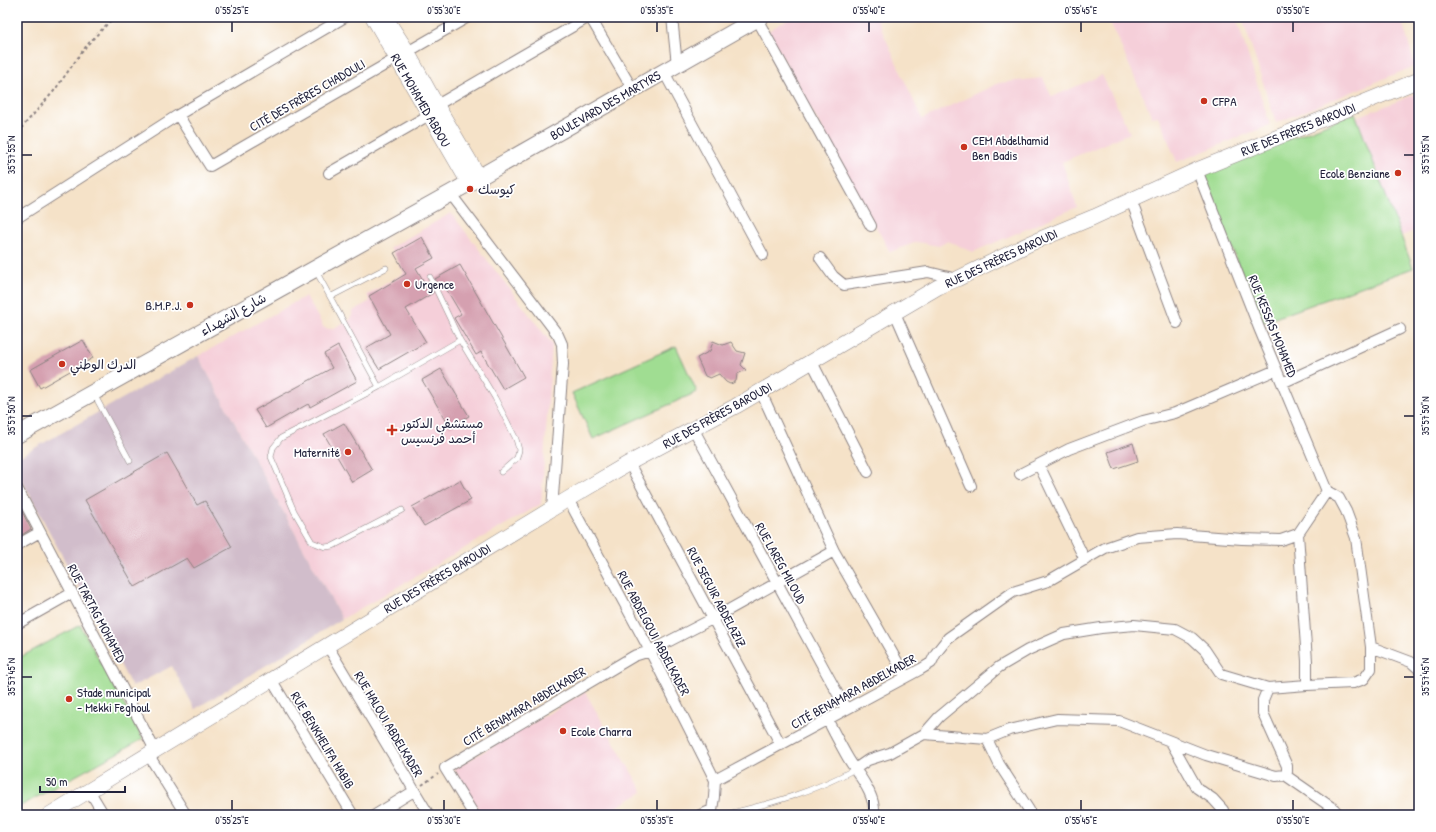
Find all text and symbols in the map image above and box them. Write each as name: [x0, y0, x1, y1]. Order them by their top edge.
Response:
text: 0°55'25"E: [215, 4, 249, 17]
text: 0°55'30"E: [427, 4, 461, 17]
text: 0°55'35"E: [640, 4, 674, 17]
text: 0°55'40"E: [853, 4, 886, 17]
text: 0°55'45"E: [1065, 4, 1098, 17]
text: 0°55'50"E: [1276, 4, 1310, 17]
street label: RUE MOHAMED ABDOU: [387, 50, 455, 150]
street label: CITÉ DES FRÈRES CHADOULI: [246, 54, 368, 136]
street label: BOULEVARD DES MARTYRS: [546, 66, 664, 144]
place label: CFPA: [1212, 92, 1237, 110]
marker: CFPA: [1199, 96, 1209, 106]
street label: RUE DES FRÈRES BAROUDI: [1238, 98, 1358, 160]
place label: CEM Abdelhamid Ben Badis: [972, 131, 1048, 164]
text: 35°57'55"N: [5, 136, 18, 174]
text: 35°57'55"N: [1419, 136, 1432, 174]
marker: CEM Abdelhamid Ben Badis: [959, 142, 969, 152]
place label: Ecole Benziane: [1320, 164, 1390, 182]
marker: Ecole Benziane: [1393, 168, 1403, 178]
place label: كيوسك: [478, 180, 516, 198]
marker: كيوسك: [465, 184, 475, 194]
street label: RUE DES FRÈRES BAROUDI: [942, 224, 1060, 292]
street label: RUE KESSAS MOHAMED: [1244, 272, 1302, 380]
place label: Urgence: [415, 275, 454, 293]
marker: Urgence: [402, 279, 412, 289]
street label: شارع الشهداء: [197, 288, 270, 340]
place label: B.M.P.J.: [145, 296, 182, 314]
marker: B.M.P.J.: [185, 300, 195, 310]
place label: الدرك الوطني: [70, 355, 136, 376]
marker: الدرك الوطني: [57, 359, 67, 369]
street label: RUE DES FRÈRES BAROUDI: [659, 377, 775, 453]
text: 35°57'50"N: [5, 397, 18, 435]
text: 35°57'50"N: [1419, 397, 1432, 435]
place label: مستشفى الدكتور أحمد فرنسيس: [400, 414, 483, 447]
marker: مستشفى الدكتور أحمد فرنسيس: [386, 424, 398, 436]
place label: Maternité: [294, 443, 340, 461]
marker: Maternité: [343, 447, 353, 457]
street label: RUE LAREG MILOUD: [751, 519, 811, 607]
street label: RUE DES FRÈRES BAROUDI: [380, 539, 494, 617]
street label: RUE SEGUIR ABDELAZIZ: [683, 544, 751, 651]
street label: RUE TARTAG MOHAMED: [64, 561, 131, 666]
street label: RUE ABDELGOUI ABDELKADER: [613, 567, 695, 699]
street label: CITÉ BENAMARA ABDELKADER: [787, 649, 919, 733]
text: 35°57'45"N: [5, 658, 18, 696]
text: 35°57'45"N: [1419, 658, 1432, 696]
street label: CITÉ BENAMARA ABDELKADER: [459, 662, 589, 750]
street label: RUE HALOUI ABDELKADER: [350, 668, 428, 780]
place label: Stade municipal - Mekki Feghoul: [77, 683, 151, 716]
street label: RUE BENKHELIFA HABIB: [287, 688, 359, 792]
marker: Stade municipal - Mekki Feghoul: [64, 694, 74, 704]
place label: Ecole Charra: [571, 722, 631, 740]
marker: Ecole Charra: [558, 726, 568, 736]
scale bar: [40, 768, 125, 794]
text: 50 m: [46, 773, 67, 790]
text: 0°55'25"E: [215, 814, 249, 827]
text: 0°55'30"E: [427, 814, 461, 827]
text: 0°55'35"E: [640, 814, 674, 827]
text: 0°55'40"E: [853, 814, 886, 827]
text: 0°55'45"E: [1065, 814, 1098, 827]
text: 0°55'50"E: [1276, 814, 1310, 827]

